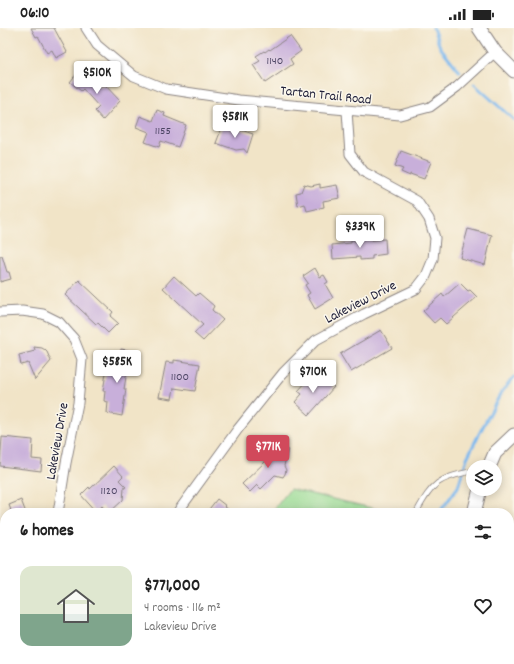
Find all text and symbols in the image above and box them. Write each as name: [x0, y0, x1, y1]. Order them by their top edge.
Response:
text: 06:10: [20, 3, 49, 25]
house number: 1140: [267, 53, 283, 70]
pin: $510K: [69, 61, 125, 95]
text: $510K: [83, 64, 111, 83]
street label: Tartan Trail Road: [279, 81, 372, 111]
pin: $581K: [207, 105, 263, 139]
text: $581K: [222, 108, 248, 127]
house number: 1155: [155, 123, 171, 140]
pin: $339K: [332, 215, 388, 249]
text: $339K: [345, 218, 375, 237]
street label: Lakeview Drive: [322, 276, 400, 329]
pin: $585K: [89, 350, 145, 384]
text: $585K: [102, 353, 132, 372]
pin: $710K: [285, 360, 341, 394]
text: $710K: [299, 363, 327, 382]
house number: 1100: [171, 369, 189, 386]
street label: Lakeview Drive: [41, 401, 75, 481]
pin: $771K: [240, 435, 296, 469]
text: $771K: [255, 438, 281, 457]
map controls: [466, 460, 502, 496]
button: layers: [466, 460, 502, 496]
house number: 1120: [100, 483, 118, 500]
text: 6 homes: [20, 520, 74, 544]
icon: filters: [472, 521, 494, 543]
text: $771,000: [144, 575, 200, 599]
icon: home: [52, 582, 100, 630]
icon: heart: [472, 595, 494, 617]
text: 4 rooms · 116 m²: [144, 599, 221, 618]
text: Lakeview Drive: [144, 618, 216, 637]

